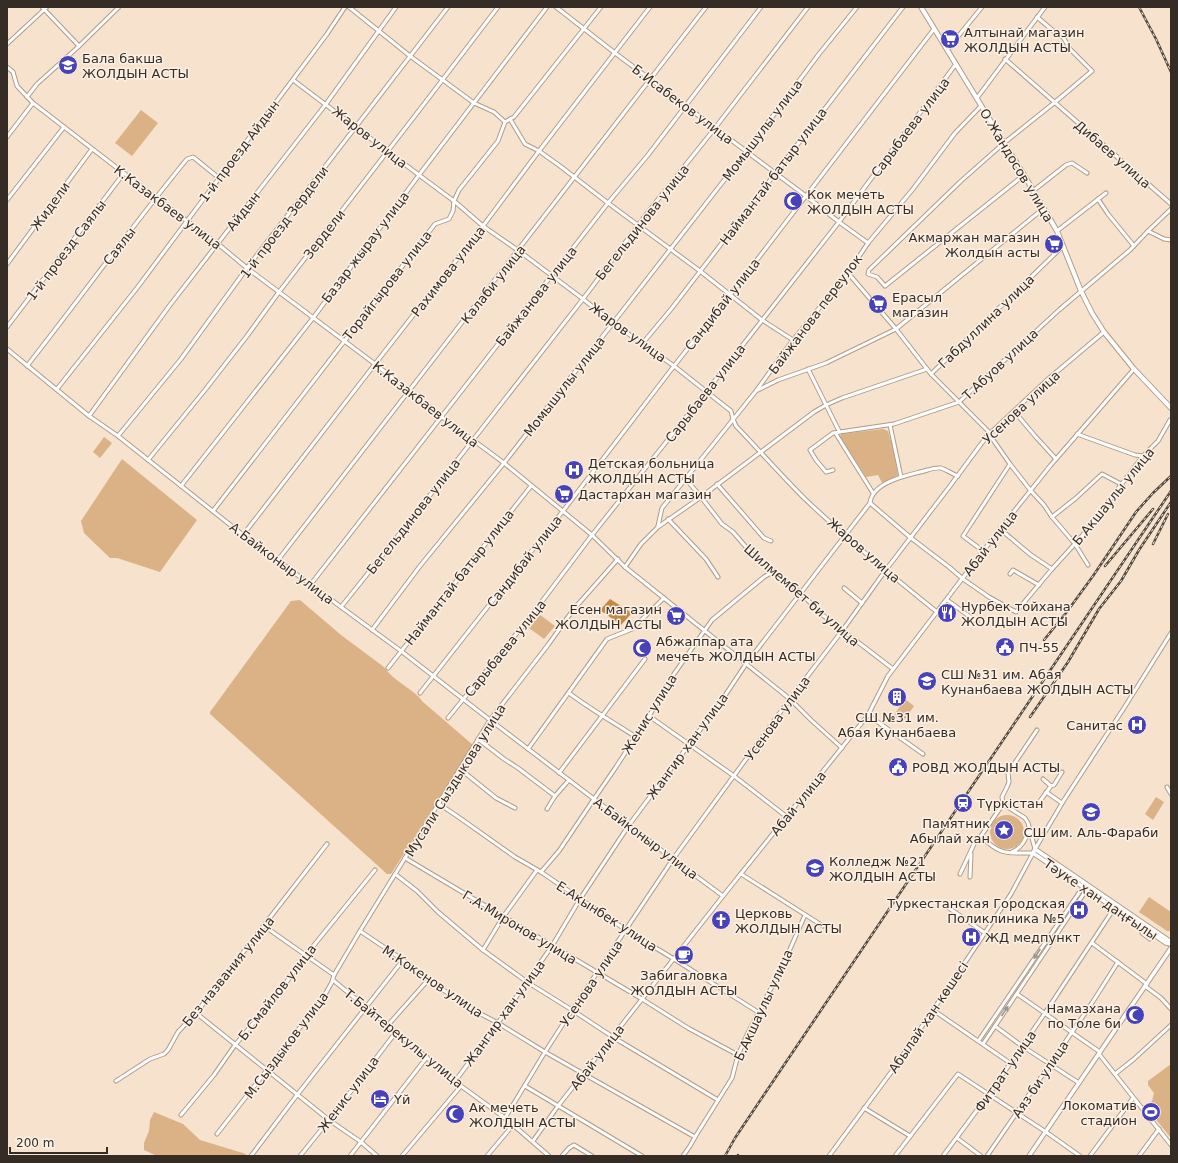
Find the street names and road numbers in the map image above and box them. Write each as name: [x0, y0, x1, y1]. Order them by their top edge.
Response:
street label: Б.Исабеков улица: [629, 61, 736, 147]
street label: Сарыбаева улица: [868, 75, 953, 180]
street label: Момышулы улица: [719, 77, 805, 184]
street label: 1-й проезд Айдын: [196, 98, 283, 205]
street label: Жаров улица: [329, 103, 410, 171]
street label: Наймантай батыр улица: [717, 105, 830, 248]
street label: О.Жандосов улица: [977, 106, 1056, 225]
street label: Дибаев улица: [1072, 117, 1154, 191]
street label: Бегельдинова улица: [593, 161, 692, 283]
street label: К.Казакбаев улица: [111, 162, 224, 253]
street label: 1-й проезд Зердели: [237, 163, 331, 281]
street label: Жидели: [28, 179, 73, 233]
street label: Айдын: [224, 189, 263, 234]
street label: Базар жырау улица: [319, 189, 412, 306]
street label: 1-й проезд Саялы: [24, 197, 109, 303]
street label: Зердели: [300, 206, 348, 262]
street label: Рахимова улица: [408, 223, 488, 320]
street label: Саялы: [100, 225, 139, 268]
street label: Торайгырова улица: [339, 228, 435, 344]
street label: Калаби улица: [458, 242, 529, 326]
street label: Байжанова улица: [493, 243, 580, 349]
street label: Байжанова переулок: [766, 251, 865, 377]
street label: Сандибай улица: [682, 255, 763, 353]
street label: Габдуллина улица: [935, 272, 1037, 371]
street label: Жаров улица: [586, 300, 669, 365]
street label: Т.Абуов улица: [959, 326, 1041, 404]
street label: Момышулы улица: [521, 333, 608, 439]
street label: Сарыбаева улица: [662, 341, 748, 445]
street label: К.Казакбаев улица: [370, 358, 482, 450]
street label: Усенова улица: [979, 368, 1063, 447]
street label: Б.Акшаулы улица: [1069, 444, 1157, 548]
street label: Бегельдинова улица: [364, 455, 463, 577]
street label: Наймантай батыр улица: [402, 506, 517, 648]
street label: Абай улица: [960, 508, 1021, 579]
street label: Сандибай улица: [484, 512, 565, 610]
street label: Жаров улица: [824, 515, 903, 586]
street label: А.Байконыр улица: [227, 519, 337, 607]
street label: Шилмембет би улица: [741, 541, 862, 650]
street label: Сарыбаева улица: [462, 597, 549, 700]
street label: Женис улица: [619, 671, 680, 757]
street label: Усенова улица: [742, 673, 813, 763]
street label: Жангир хан улица: [644, 690, 731, 802]
street label: Мусали Сыздыкова улица: [402, 701, 509, 859]
street label: Абай улица: [768, 768, 829, 839]
street label: А.Байконыр улица: [591, 794, 701, 882]
street label: Тәуке хан даңғылы: [1040, 855, 1160, 943]
street label: Е.Акынбек улица: [554, 878, 660, 955]
street label: Г.А.Миронов улица: [460, 887, 580, 967]
street label: Без названия улица: [179, 913, 277, 1029]
street label: Усенова улица: [557, 937, 626, 1029]
street label: Б.Смайлов улица: [235, 941, 320, 1043]
street label: М.Кокенов улица: [380, 942, 486, 1021]
street label: Б.Акшаулы улица: [731, 947, 796, 1063]
street label: Жангир хан улица: [461, 957, 548, 1069]
street label: Абылай хан көшесі: [886, 959, 971, 1076]
street label: Т.Байтерекулы улица: [340, 985, 466, 1091]
street label: М.Сыздыков улица: [241, 989, 331, 1102]
street label: Абай улица: [567, 1022, 628, 1093]
street label: Фитрат улица: [972, 1027, 1039, 1115]
street label: Аяз би улица: [1009, 1038, 1072, 1121]
street label: Женис улица: [315, 1053, 382, 1135]

